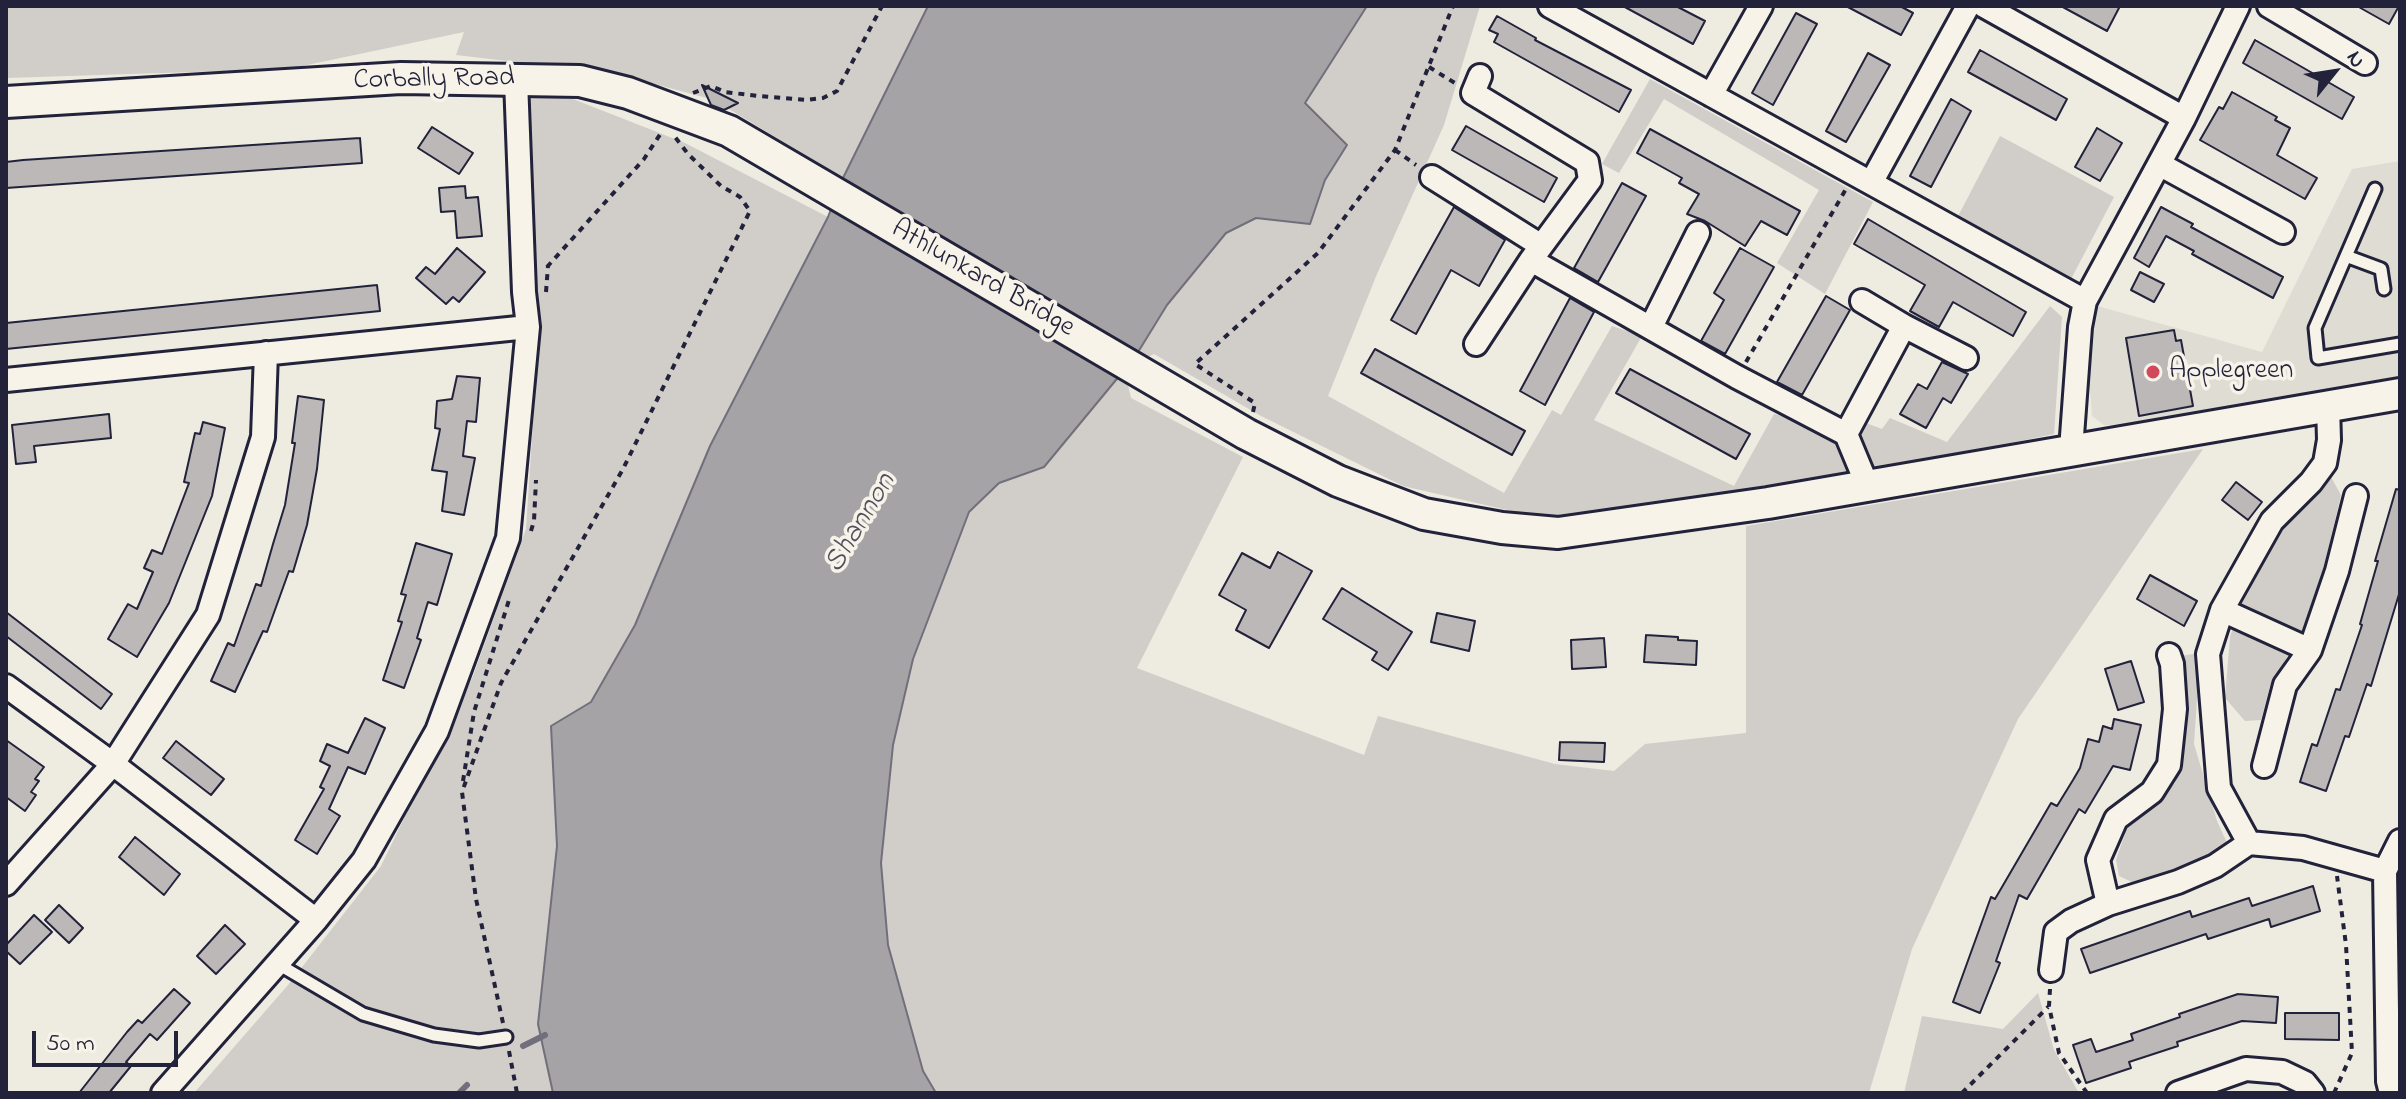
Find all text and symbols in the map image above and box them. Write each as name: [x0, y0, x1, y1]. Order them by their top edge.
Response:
north arrow: [2294, 32, 2374, 112]
text: N: [2337, 46, 2372, 74]
street label: Corbally Road: [353, 63, 515, 99]
street label: Athlunkard Bridge: [884, 214, 1080, 346]
place label: Applegreen: [2169, 355, 2293, 389]
marker: Applegreen: [2144, 363, 2162, 381]
water label: Shannon: [818, 468, 906, 580]
scale bar: [36, 1015, 182, 1065]
text: 50 m: [46, 1027, 95, 1062]

